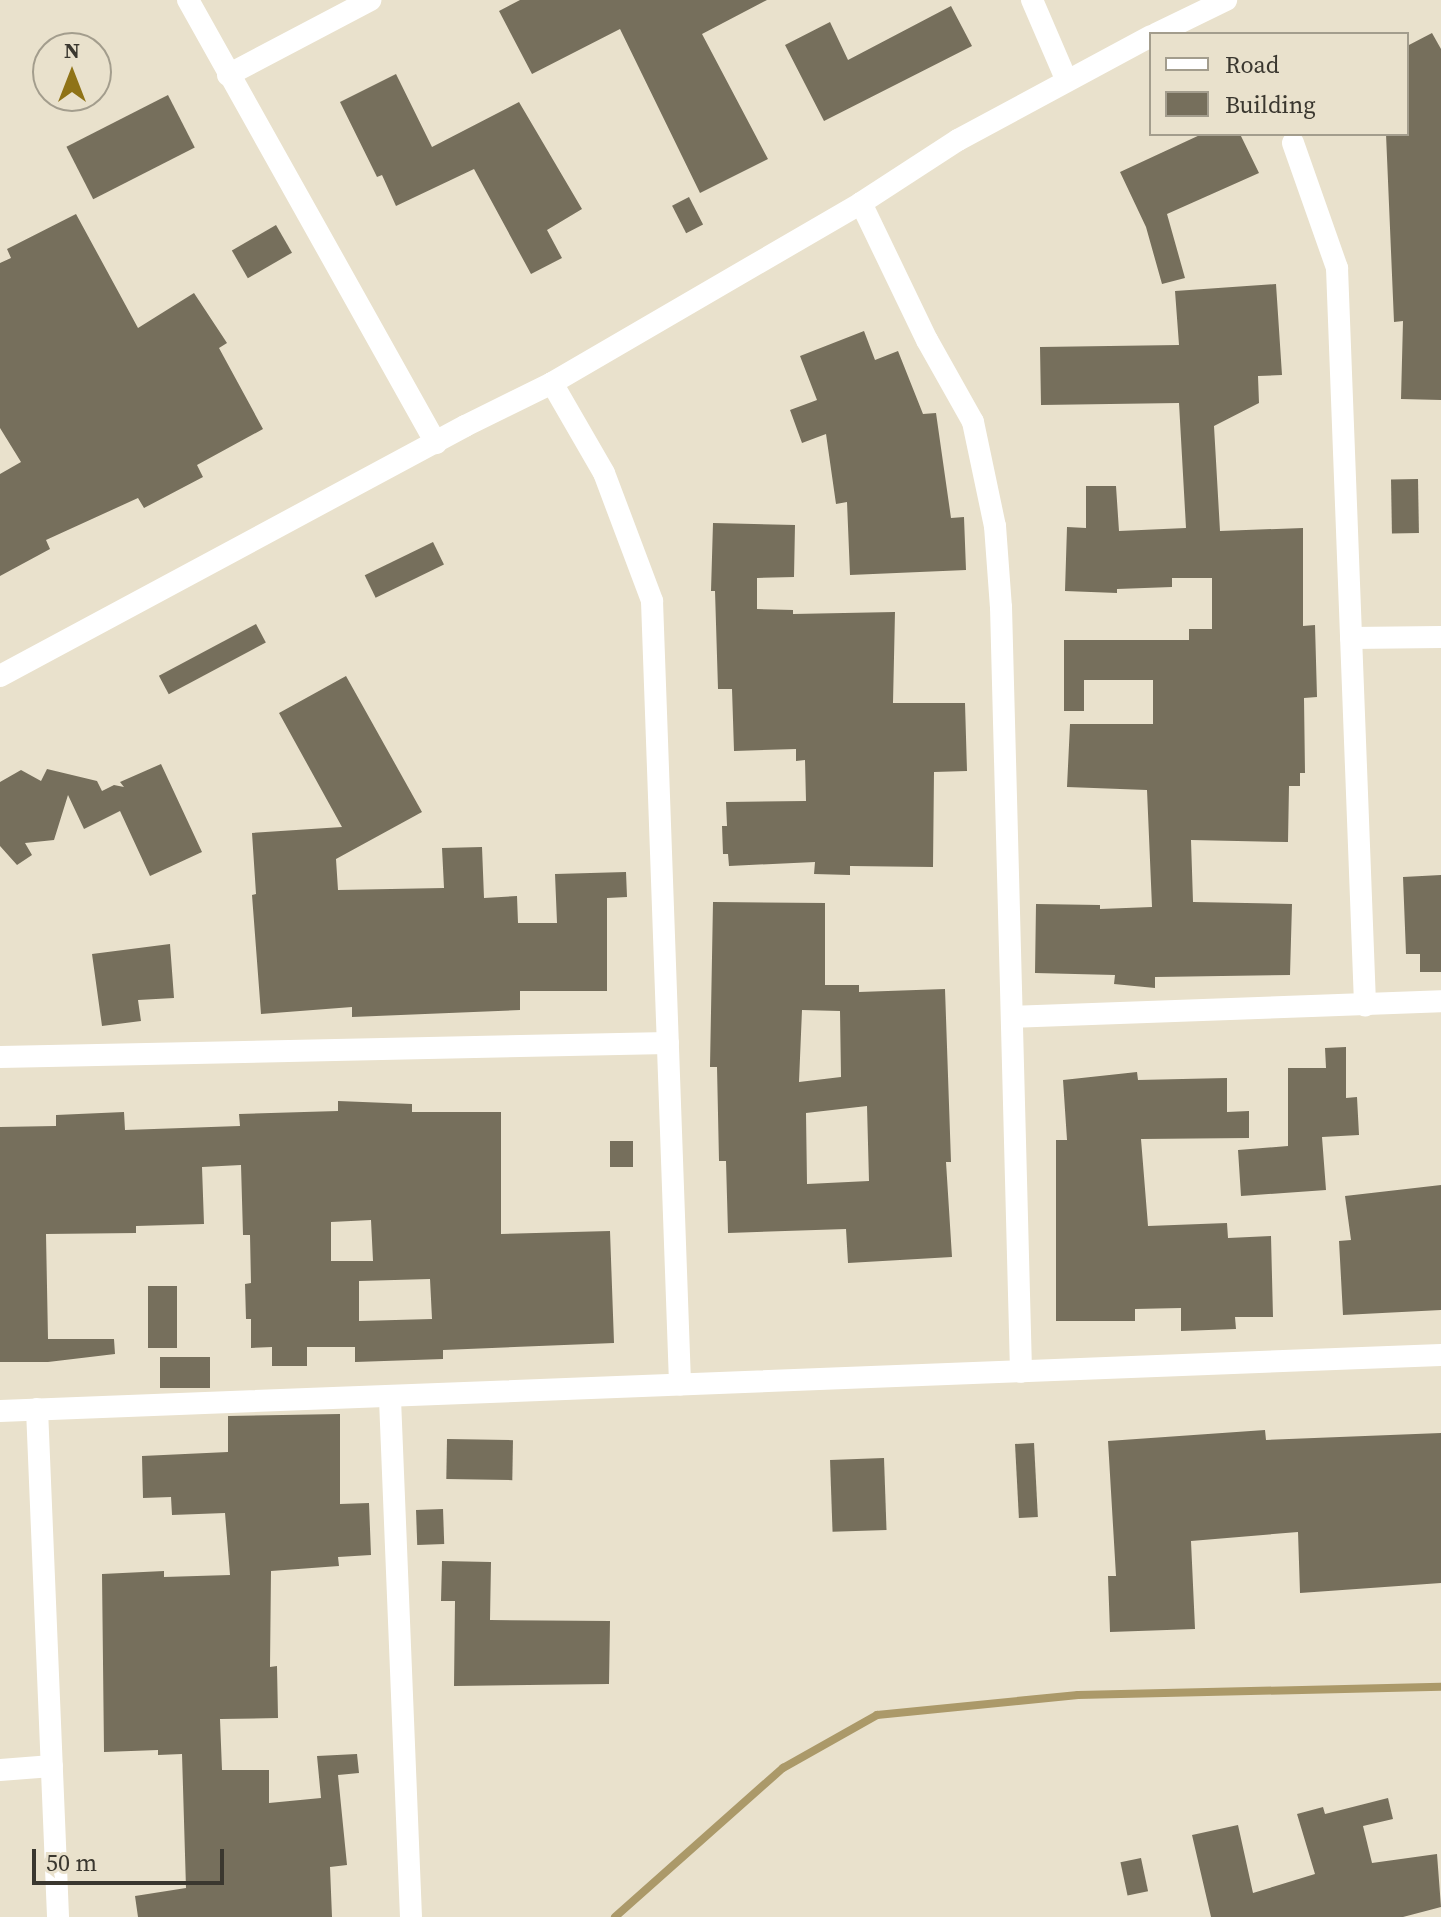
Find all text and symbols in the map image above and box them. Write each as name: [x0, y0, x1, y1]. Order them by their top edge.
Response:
north arrow: [32, 32, 112, 112]
legend: [1149, 32, 1409, 136]
text: N: [64, 35, 80, 65]
text: Road: [1225, 48, 1279, 81]
text: Building: [1225, 88, 1316, 121]
scale bar: [36, 1833, 228, 1883]
text: 50 m: [46, 1846, 97, 1879]

